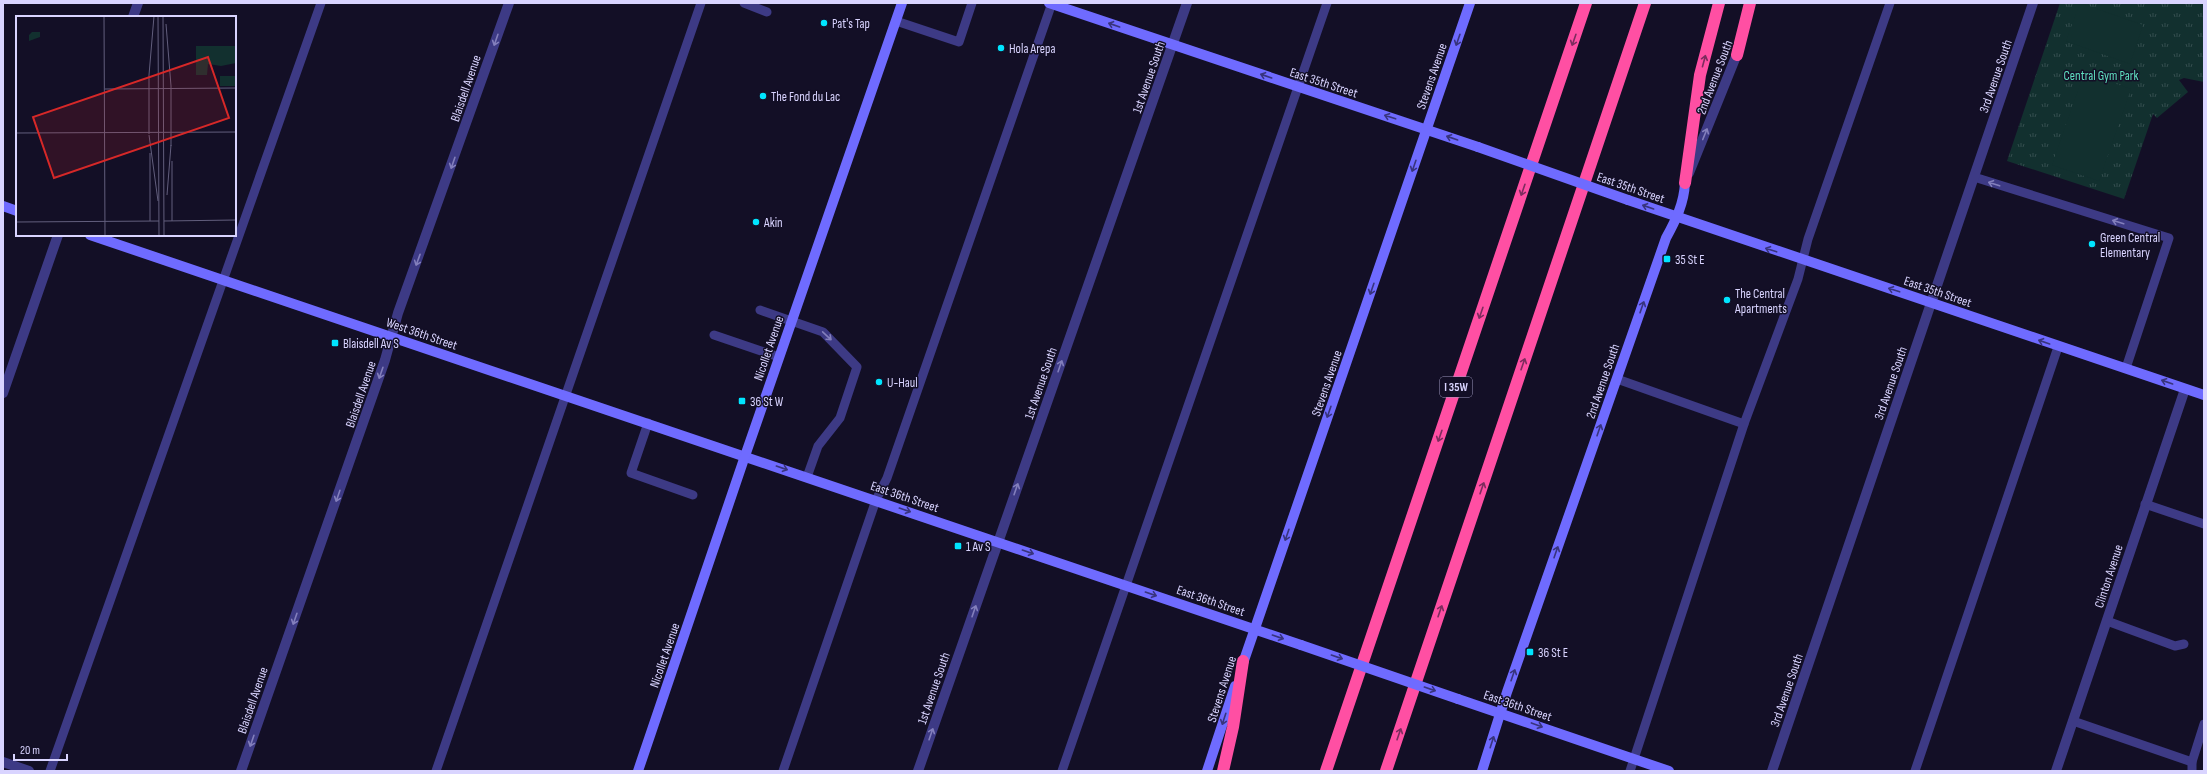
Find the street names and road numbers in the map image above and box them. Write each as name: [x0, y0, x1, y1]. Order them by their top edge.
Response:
street label: 2nd Avenue South: [1693, 38, 1736, 117]
street label: 3rd Avenue South: [1976, 38, 2016, 115]
street label: 1st Avenue South: [1129, 39, 1169, 115]
street label: Stevens Avenue: [1413, 41, 1451, 111]
street label: Blaisdell Avenue: [447, 53, 485, 124]
street label: East 35th Street: [1288, 64, 1360, 101]
street label: East 35th Street: [1595, 169, 1667, 207]
street label: East 35th Street: [1902, 273, 1974, 311]
street label: West 36th Street: [384, 314, 459, 354]
street label: Nicollet Avenue: [750, 314, 787, 383]
street label: 2nd Avenue South: [1583, 342, 1623, 421]
street label: 1st Avenue South: [1021, 345, 1061, 421]
street label: 3rd Avenue South: [1871, 345, 1911, 422]
street label: Stevens Avenue: [1308, 348, 1346, 418]
street label: Blaisdell Avenue: [342, 359, 380, 430]
road number: I 35W: [1440, 377, 1472, 397]
street label: East 36th Street: [868, 478, 941, 516]
street label: Clinton Avenue: [2091, 543, 2127, 610]
street label: East 36th Street: [1174, 582, 1247, 620]
street label: Nicollet Avenue: [646, 621, 683, 690]
street label: 1st Avenue South: [914, 650, 954, 726]
street label: 3rd Avenue South: [1767, 652, 1807, 729]
street label: Stevens Avenue: [1204, 654, 1240, 724]
street label: Blaisdell Avenue: [234, 665, 272, 736]
street label: East 36th Street: [1481, 687, 1554, 725]

